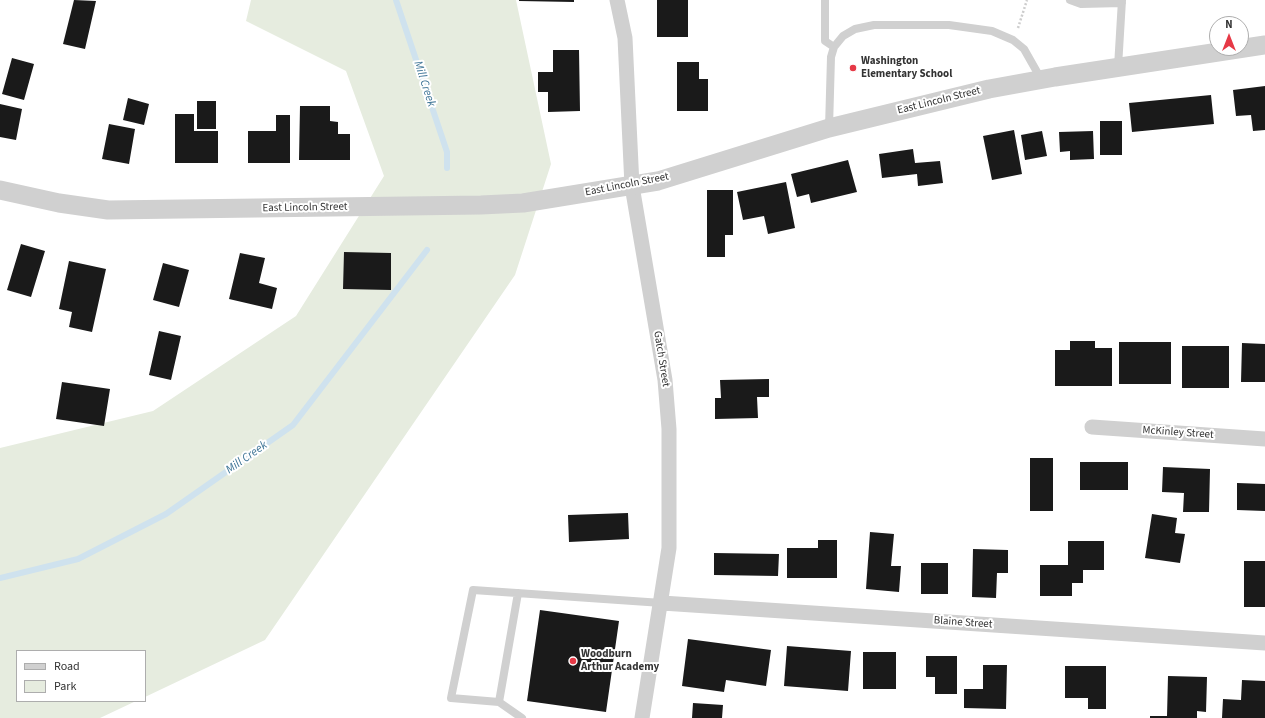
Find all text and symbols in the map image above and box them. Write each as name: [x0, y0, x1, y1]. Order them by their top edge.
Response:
north arrow: [1209, 16, 1249, 56]
text: N: [1225, 17, 1233, 32]
place label: Washington Elementary School: [861, 55, 952, 81]
water label: Mill Creek: [410, 59, 438, 109]
marker: Washington Elementary School: [848, 63, 858, 73]
street label: East Lincoln Street: [896, 84, 982, 118]
street label: East Lincoln Street: [584, 170, 670, 200]
street label: East Lincoln Street: [262, 201, 348, 215]
street label: Gatch Street: [650, 330, 672, 388]
street label: McKinley Street: [1142, 424, 1214, 442]
water label: Mill Creek: [223, 438, 271, 478]
street label: Blaine Street: [933, 614, 993, 632]
place label: Woodburn Arthur Academy: [581, 648, 659, 674]
legend: [16, 650, 146, 702]
marker: Woodburn Arthur Academy: [568, 656, 578, 666]
text: Road: [54, 658, 80, 675]
text: Park: [54, 678, 76, 695]

